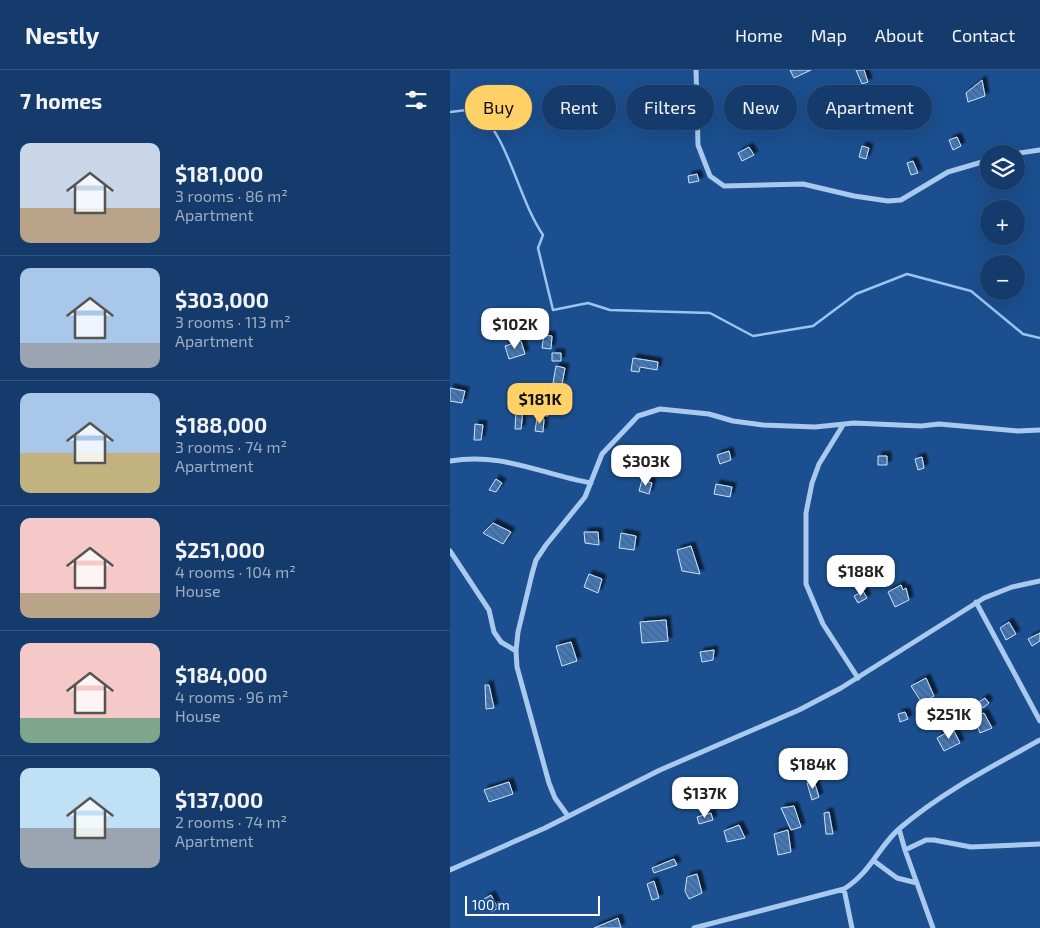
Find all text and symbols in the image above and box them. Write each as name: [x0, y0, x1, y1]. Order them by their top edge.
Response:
text: Nestly: [25, 20, 99, 49]
text: Home: [735, 24, 783, 46]
text: Map: [811, 24, 847, 46]
text: About: [875, 24, 924, 46]
text: Contact: [952, 24, 1015, 46]
chip: Buy: [465, 85, 532, 130]
chip: Rent: [542, 85, 616, 130]
chip: Filters: [626, 85, 714, 130]
chip: New: [724, 85, 797, 130]
chip: Apartment: [807, 85, 932, 130]
icon: filters: [402, 86, 430, 114]
text: 7 homes: [20, 88, 102, 113]
map controls: [980, 145, 1025, 300]
button: layers: [980, 145, 1025, 190]
text: $181,000: [175, 161, 263, 186]
icon: home: [60, 163, 120, 223]
text: 3 rooms · 86 m²: [175, 186, 288, 205]
button: +: [980, 200, 1025, 245]
text: Apartment: [175, 205, 254, 224]
button: −: [980, 255, 1025, 300]
text: $303,000: [175, 287, 269, 312]
icon: home: [60, 288, 120, 348]
pin: $102K: [480, 308, 550, 350]
text: 3 rooms · 113 m²: [175, 312, 291, 331]
text: $102K: [492, 314, 538, 333]
text: Apartment: [175, 331, 254, 350]
pin: $181K: [505, 382, 575, 425]
text: $181K: [518, 389, 562, 408]
text: $188,000: [175, 412, 267, 437]
icon: home: [60, 413, 120, 473]
text: 3 rooms · 74 m²: [175, 437, 287, 456]
pin: $303K: [611, 444, 681, 487]
text: $303K: [622, 451, 670, 470]
text: Apartment: [175, 456, 254, 475]
text: $251,000: [175, 537, 265, 562]
icon: home: [60, 538, 120, 598]
pin: $188K: [826, 554, 896, 597]
text: $188K: [838, 561, 884, 580]
text: 4 rooms · 104 m²: [175, 562, 296, 581]
text: House: [175, 581, 221, 600]
text: $184,000: [175, 662, 268, 687]
icon: home: [60, 663, 120, 723]
text: 4 rooms · 96 m²: [175, 687, 288, 706]
pin: $251K: [914, 698, 984, 740]
text: $251K: [927, 704, 971, 723]
text: House: [175, 706, 221, 725]
pin: $184K: [778, 748, 848, 790]
text: $184K: [790, 754, 836, 773]
pin: $137K: [670, 776, 740, 819]
text: $137K: [683, 783, 727, 802]
text: $137,000: [175, 787, 263, 812]
icon: home: [60, 788, 120, 848]
text: 2 rooms · 74 m²: [175, 812, 287, 831]
text: Apartment: [175, 831, 254, 850]
scale bar: [465, 893, 600, 916]
text: 100 m: [472, 896, 510, 913]

